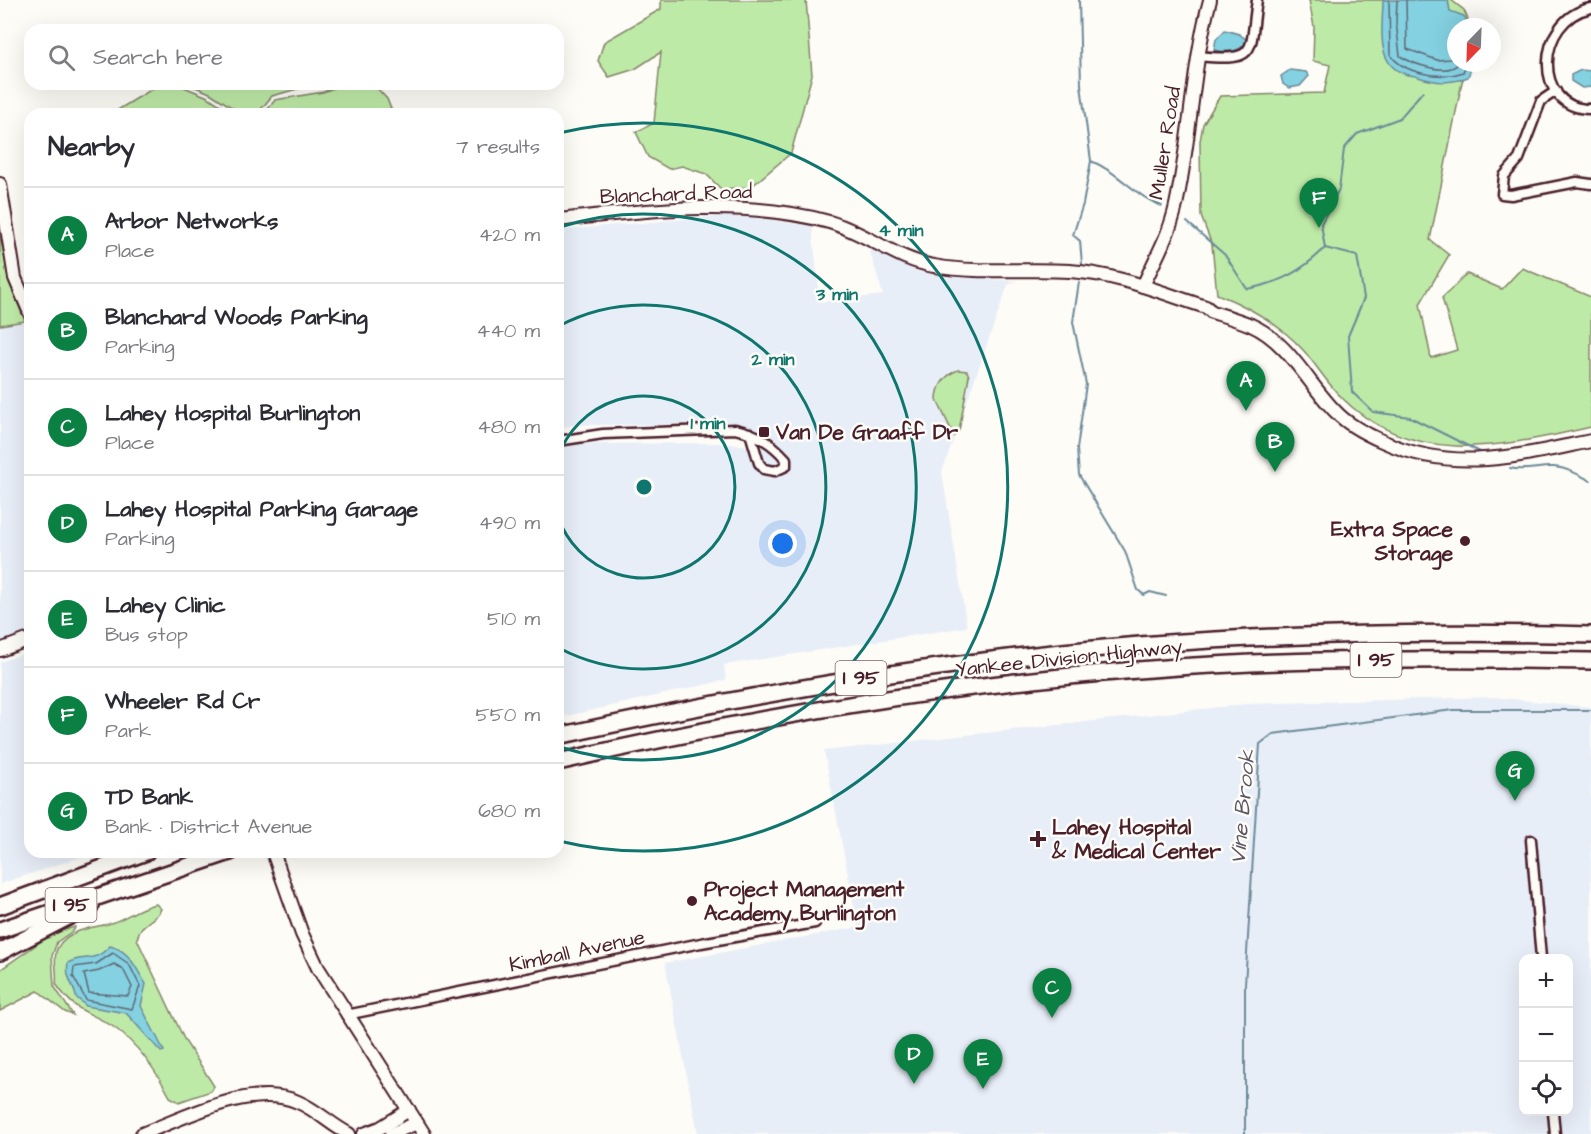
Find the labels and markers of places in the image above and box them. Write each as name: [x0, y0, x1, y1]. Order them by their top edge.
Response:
pin: F: [1300, 178, 1338, 228]
pin: A: [1226, 362, 1266, 411]
place label: Van De Graaff Dr: [775, 418, 959, 447]
pin: B: [1256, 422, 1294, 472]
marker: Van De Graaff Dr: [757, 425, 771, 439]
centre of rings: [634, 477, 654, 497]
place label: Extra Space Storage: [1331, 515, 1454, 570]
marker: Extra Space Storage: [1458, 534, 1472, 548]
pin: G: [1496, 752, 1534, 801]
place label: Lahey Hospital & Medical Center: [1051, 813, 1221, 866]
marker: Lahey Hospital & Medical Center: [1029, 830, 1047, 848]
place label: Project Management Academy Burlington: [704, 875, 905, 931]
marker: Project Management Academy Burlington: [685, 894, 699, 908]
pin: C: [1032, 968, 1072, 1018]
pin: D: [894, 1034, 934, 1084]
pin: E: [964, 1040, 1002, 1089]

